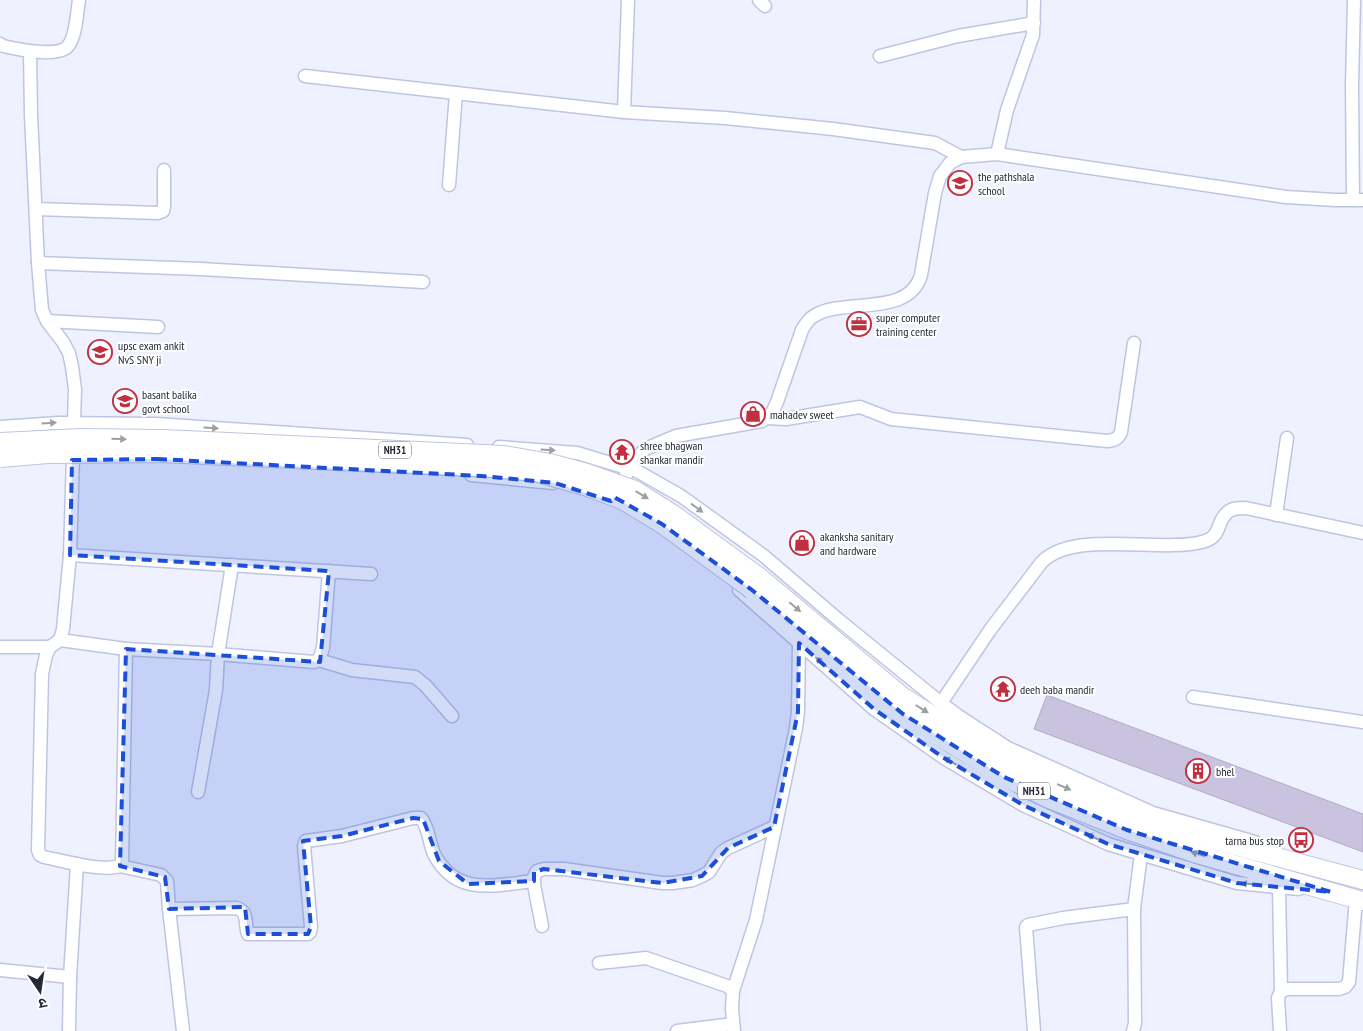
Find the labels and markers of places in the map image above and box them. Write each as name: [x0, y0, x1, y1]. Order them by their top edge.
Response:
place label: the pathshala school: [978, 169, 1035, 198]
school or university icon: the pathshala school: [947, 170, 973, 196]
place label: super computer training center: [876, 310, 941, 339]
office icon: super computer training center: [846, 311, 872, 337]
place label: upsc exam ankit NvS SNY ji: [118, 338, 185, 367]
school or university icon: upsc exam ankit NvS SNY ji: [87, 339, 113, 365]
place label: basant balika govt school: [142, 387, 197, 416]
school or university icon: basant balika govt school: [112, 388, 138, 414]
shop icon: mahadev sweet: [740, 401, 766, 427]
place label: mahadev sweet: [770, 407, 834, 422]
place label: shree bhagwan shankar mandir: [640, 438, 704, 467]
temple icon: shree bhagwan shankar mandir: [609, 439, 635, 465]
place label: akanksha sanitary and hardware: [820, 529, 894, 558]
shop icon: akanksha sanitary and hardware: [789, 530, 815, 556]
temple icon: deeh baba mandir: [990, 676, 1016, 702]
place label: deeh baba mandir: [1020, 682, 1095, 697]
building icon: bhel: [1185, 758, 1211, 784]
place label: bhel: [1216, 764, 1234, 779]
bus stop icon: tarna bus stop: [1288, 827, 1314, 853]
place label: tarna bus stop: [1225, 833, 1284, 848]

